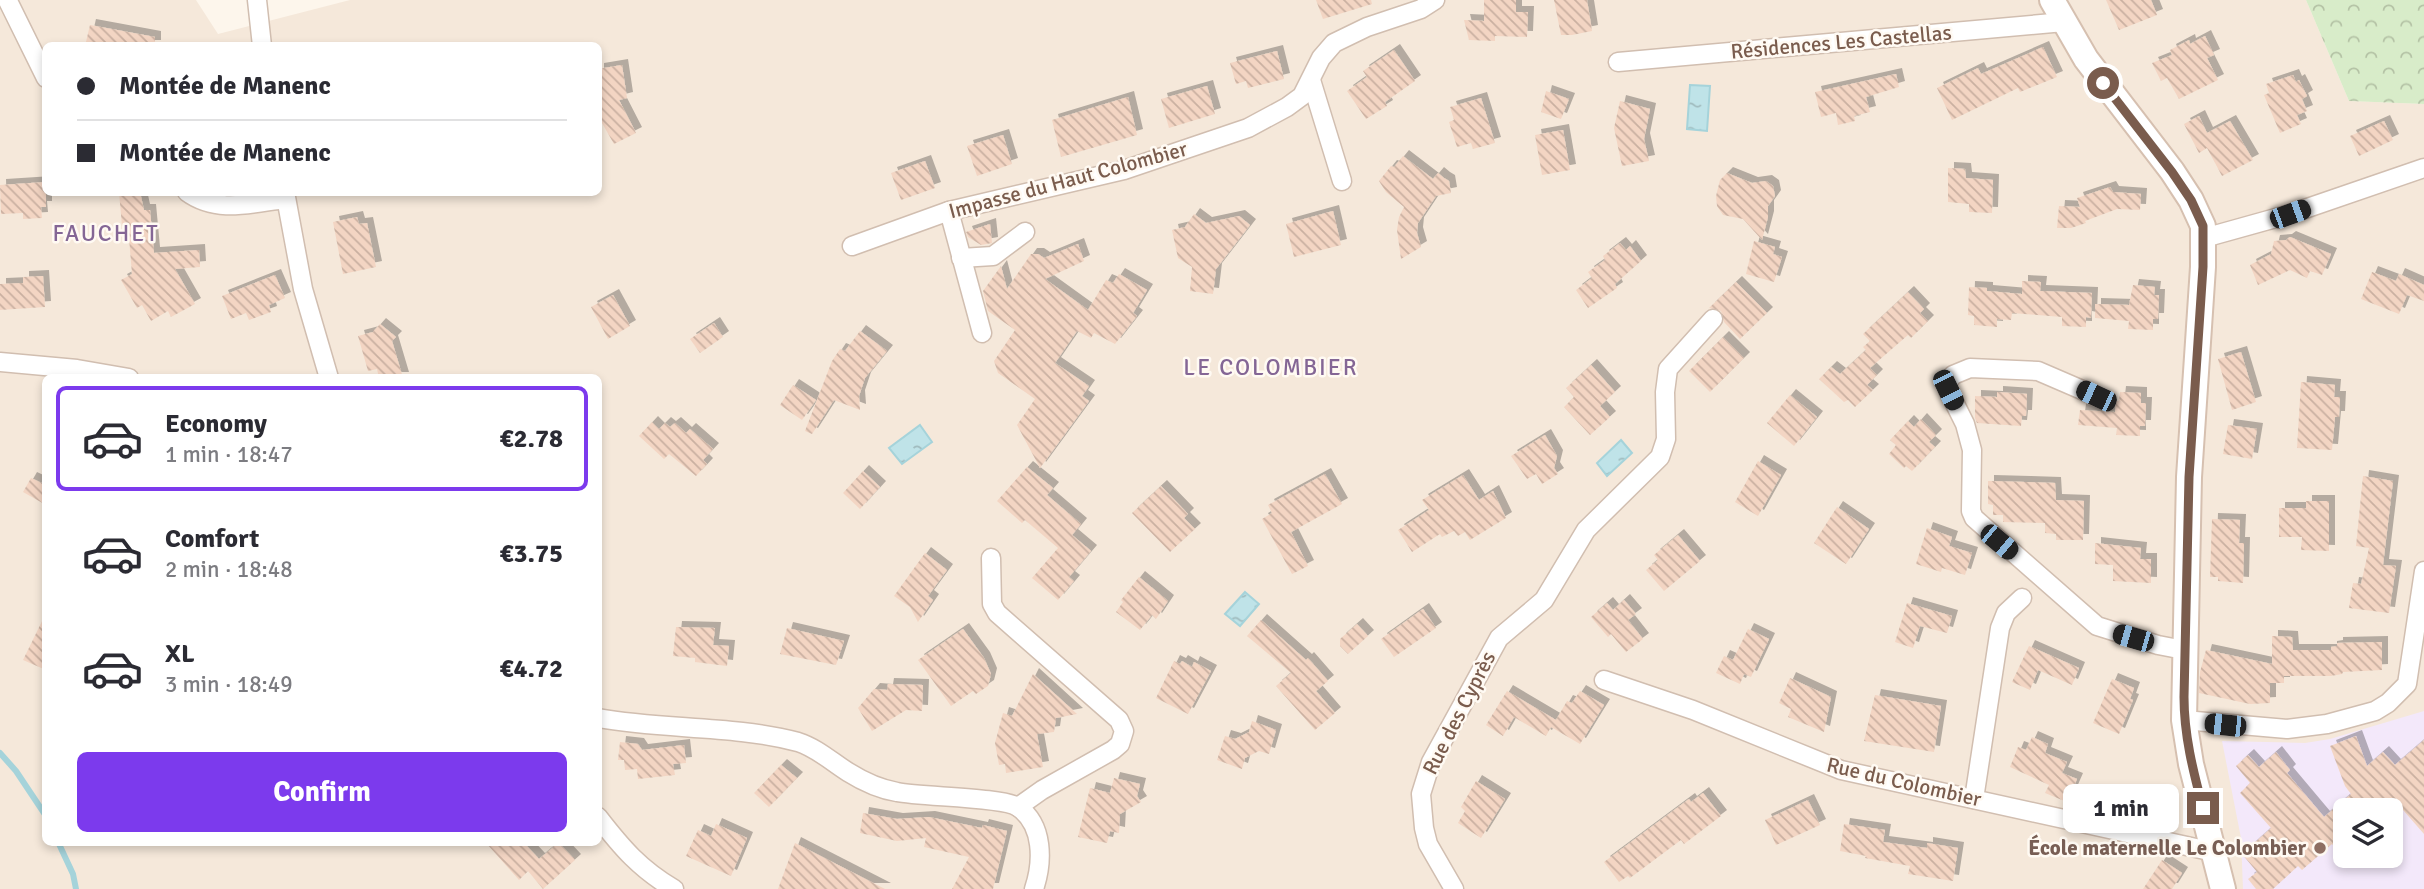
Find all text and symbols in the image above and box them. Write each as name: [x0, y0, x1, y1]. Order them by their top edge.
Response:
street label: Résidences Les Castellas: [1729, 19, 1953, 65]
route start: [2087, 67, 2119, 99]
text: Montée de Manenc: [119, 70, 331, 102]
street label: Impasse du Haut Colombier: [946, 136, 1190, 224]
text: Montée de Manenc: [119, 137, 331, 169]
car: [2267, 197, 2314, 231]
district label: FAUCHET: [52, 219, 160, 248]
district label: LE COLOMBIER: [1183, 353, 1359, 382]
car: [1930, 367, 1967, 413]
car: [2073, 378, 2120, 414]
icon: car: [81, 407, 144, 470]
text: Economy: [165, 408, 267, 440]
text: €2.78: [499, 423, 563, 455]
text: 1 min · 18:47: [165, 440, 293, 469]
car: [1977, 520, 2022, 564]
icon: car: [81, 522, 144, 585]
text: Comfort: [165, 523, 259, 555]
text: €3.75: [499, 538, 563, 570]
text: 2 min · 18:48: [165, 555, 293, 584]
car: [2110, 622, 2157, 654]
icon: car: [81, 637, 144, 700]
text: XL: [165, 638, 195, 670]
street label: Rue des Cyprès: [1417, 647, 1501, 779]
text: €4.72: [499, 653, 563, 685]
text: 3 min · 18:49: [165, 670, 293, 699]
car: [2204, 712, 2247, 738]
button: Confirm: [77, 752, 567, 832]
street label: Rue du Colombier: [1824, 752, 1984, 812]
callout: 1 min: [2063, 784, 2178, 832]
route end: [2187, 792, 2219, 824]
text: 1 min: [2093, 794, 2149, 823]
map controls: [2333, 798, 2403, 868]
button: layers: [2333, 798, 2403, 868]
place label: École maternelle Le Colombier: [2028, 834, 2307, 861]
marker: École maternelle Le Colombier: [2312, 840, 2328, 856]

